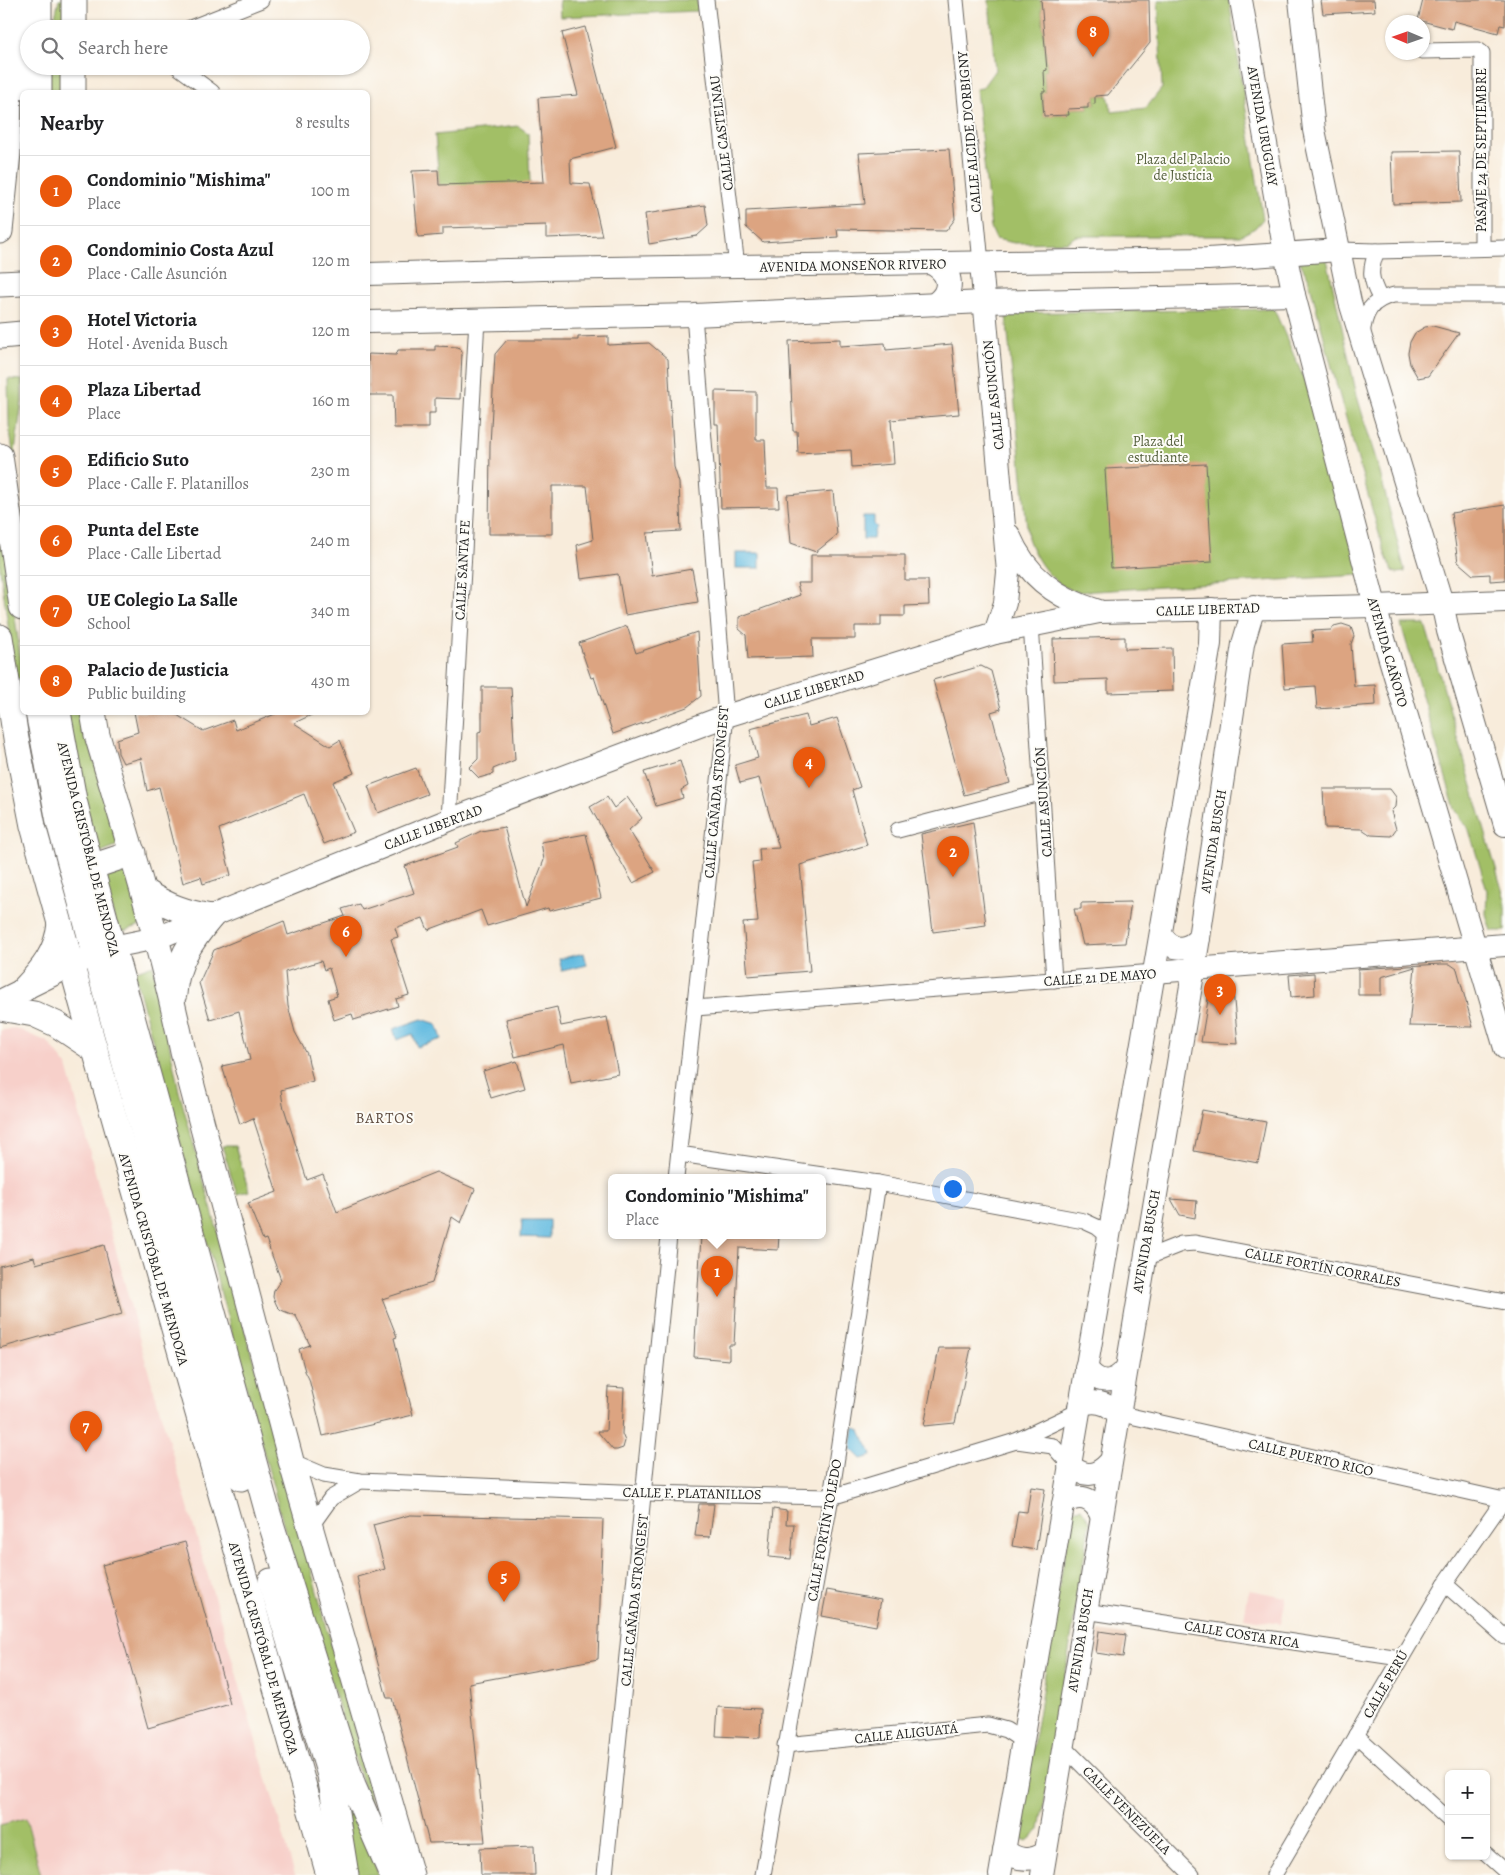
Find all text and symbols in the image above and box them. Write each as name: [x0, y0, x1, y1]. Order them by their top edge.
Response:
north arrow: [1385, 15, 1430, 60]
pin: 8: [1077, 16, 1109, 57]
search box: [20, 20, 370, 75]
icon: search: [38, 34, 66, 62]
text: Search here: [78, 35, 168, 61]
street label: CALLE ALCIDE D'ORBIGNY: [953, 50, 986, 214]
street label: AVENIDA URUGUAY: [1242, 64, 1282, 188]
street label: PASAJE 24 DE SEPTIEMBRE: [1472, 68, 1491, 232]
street label: CALLE CASTELNAU: [705, 74, 738, 192]
text: Nearby: [40, 109, 103, 137]
text: 8 results: [295, 112, 350, 134]
park label: Plaza del Palacio de Justicia: [1136, 150, 1230, 185]
text: Condominio "Mishima": [87, 167, 271, 193]
text: 1: [53, 180, 59, 202]
text: 100 m: [311, 180, 350, 202]
text: Place: [87, 193, 121, 215]
text: Condominio Costa Azul: [87, 237, 273, 263]
text: 2: [52, 250, 60, 272]
text: 120 m: [312, 250, 350, 272]
street label: AVENIDA MONSEÑOR RIVERO: [758, 254, 947, 277]
text: Place · Calle Asunción: [87, 263, 227, 285]
text: Hotel Victoria: [87, 307, 197, 333]
text: 3: [53, 320, 59, 342]
text: 120 m: [312, 320, 350, 342]
text: Hotel · Avenida Busch: [87, 333, 228, 355]
street label: CALLE ASUNCIÓN: [978, 339, 1009, 451]
text: Plaza Libertad: [87, 377, 201, 403]
text: 4: [52, 390, 60, 412]
text: 160 m: [312, 390, 350, 412]
text: Place: [87, 403, 121, 425]
park label: Plaza del estudiante: [1128, 432, 1188, 467]
text: Edificio Suto: [87, 447, 189, 473]
text: 5: [53, 460, 59, 482]
text: 230 m: [311, 460, 350, 482]
text: Place · Calle F. Platanillos: [87, 473, 249, 495]
text: Punta del Este: [87, 517, 199, 543]
street label: CALLE SANTA FE: [450, 519, 475, 621]
text: 6: [52, 530, 60, 552]
text: 240 m: [310, 530, 350, 552]
text: Place · Calle Libertad: [87, 543, 221, 565]
text: UE Colegio La Salle: [87, 587, 238, 613]
street label: AVENIDA CAÑOTO: [1362, 594, 1412, 710]
street label: CALLE LIBERTAD: [1156, 598, 1260, 621]
text: 7: [53, 600, 59, 622]
text: 340 m: [311, 600, 350, 622]
text: School: [87, 613, 130, 635]
text: Palacio de Justicia: [87, 657, 229, 683]
street label: CALLE LIBERTAD: [762, 665, 867, 714]
text: 8: [52, 670, 60, 692]
text: 430 m: [311, 670, 350, 692]
text: Public building: [87, 683, 186, 705]
street label: CALLE CAÑADA STRONGEST: [699, 705, 734, 879]
street label: AVENIDA CRISTÓBAL DE MENDOZA: [52, 739, 125, 959]
street label: CALLE ASUNCIÓN: [1030, 746, 1057, 858]
pin: 4: [793, 747, 825, 788]
street label: AVENIDA BUSCH: [1196, 788, 1231, 895]
street label: CALLE LIBERTAD: [381, 800, 485, 855]
pin: 2: [937, 836, 969, 877]
pin: 6: [330, 916, 362, 957]
street label: CALLE 21 DE MAYO: [1043, 964, 1157, 991]
pin: 3: [1204, 974, 1236, 1015]
district label: BARTOS: [355, 1108, 415, 1128]
street label: AVENIDA CRISTÓBAL DE MENDOZA: [114, 1150, 193, 1368]
popup: [608, 1174, 826, 1239]
your location: [940, 1176, 966, 1202]
text: Condominio "Mishima": [625, 1183, 809, 1209]
street label: AVENIDA BUSCH: [1128, 1188, 1165, 1295]
text: Place: [625, 1209, 659, 1231]
street label: CALLE FORTÍN CORRALES: [1243, 1243, 1403, 1292]
pin: 1: [701, 1256, 733, 1297]
pin: 7: [70, 1411, 102, 1452]
street label: CALLE PUERTO RICO: [1247, 1434, 1375, 1481]
street label: CALLE FORTÍN TOLEDO: [803, 1457, 846, 1603]
street label: CALLE F. PLATANILLOS: [622, 1483, 762, 1504]
street label: CALLE CAÑADA STRONGEST: [616, 1513, 653, 1687]
street label: AVENIDA CRISTÓBAL DE MENDOZA: [224, 1539, 303, 1757]
pin: 5: [488, 1561, 520, 1602]
street label: AVENIDA BUSCH: [1063, 1587, 1098, 1694]
street label: CALLE COSTA RICA: [1183, 1616, 1302, 1653]
street label: CALLE PERÚ: [1358, 1646, 1413, 1722]
street label: CALLE ALIGUATÁ: [853, 1719, 959, 1748]
street label: CALLE VENEZUELA: [1078, 1762, 1176, 1859]
map controls: [1445, 1770, 1490, 1860]
button: +: [1445, 1770, 1490, 1815]
button: −: [1445, 1815, 1490, 1860]

